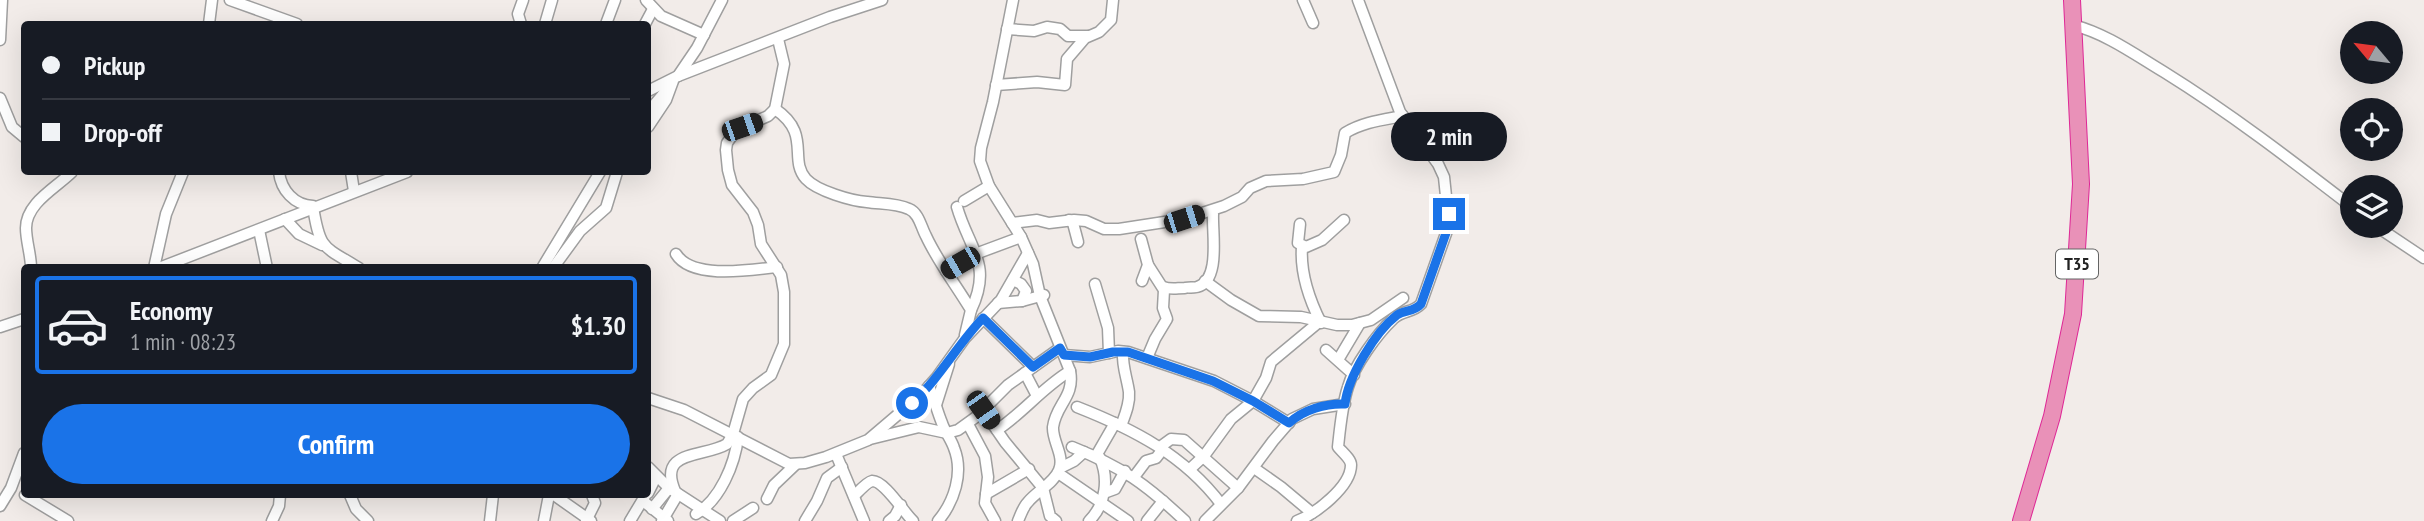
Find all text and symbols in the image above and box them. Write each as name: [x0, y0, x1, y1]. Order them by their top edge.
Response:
north arrow: [2340, 21, 2403, 84]
map controls: [2340, 21, 2403, 238]
text: Pickup: [84, 49, 145, 82]
button: locate: [2340, 98, 2403, 161]
car: [719, 110, 766, 144]
callout: 2 min: [1391, 113, 1507, 162]
text: Drop-off: [84, 116, 162, 149]
text: 2 min: [1426, 122, 1472, 151]
button: layers: [2340, 175, 2403, 238]
route end: [1433, 198, 1465, 230]
car: [1161, 203, 1208, 235]
car: [937, 243, 984, 283]
road number: T35: [2056, 250, 2098, 278]
icon: car: [46, 294, 109, 357]
text: Economy: [130, 294, 212, 327]
text: $1.30: [571, 309, 626, 342]
text: 1 min · 08:23: [130, 327, 236, 356]
route start: [896, 387, 928, 419]
car: [963, 387, 1004, 433]
button: Confirm: [42, 404, 630, 484]

